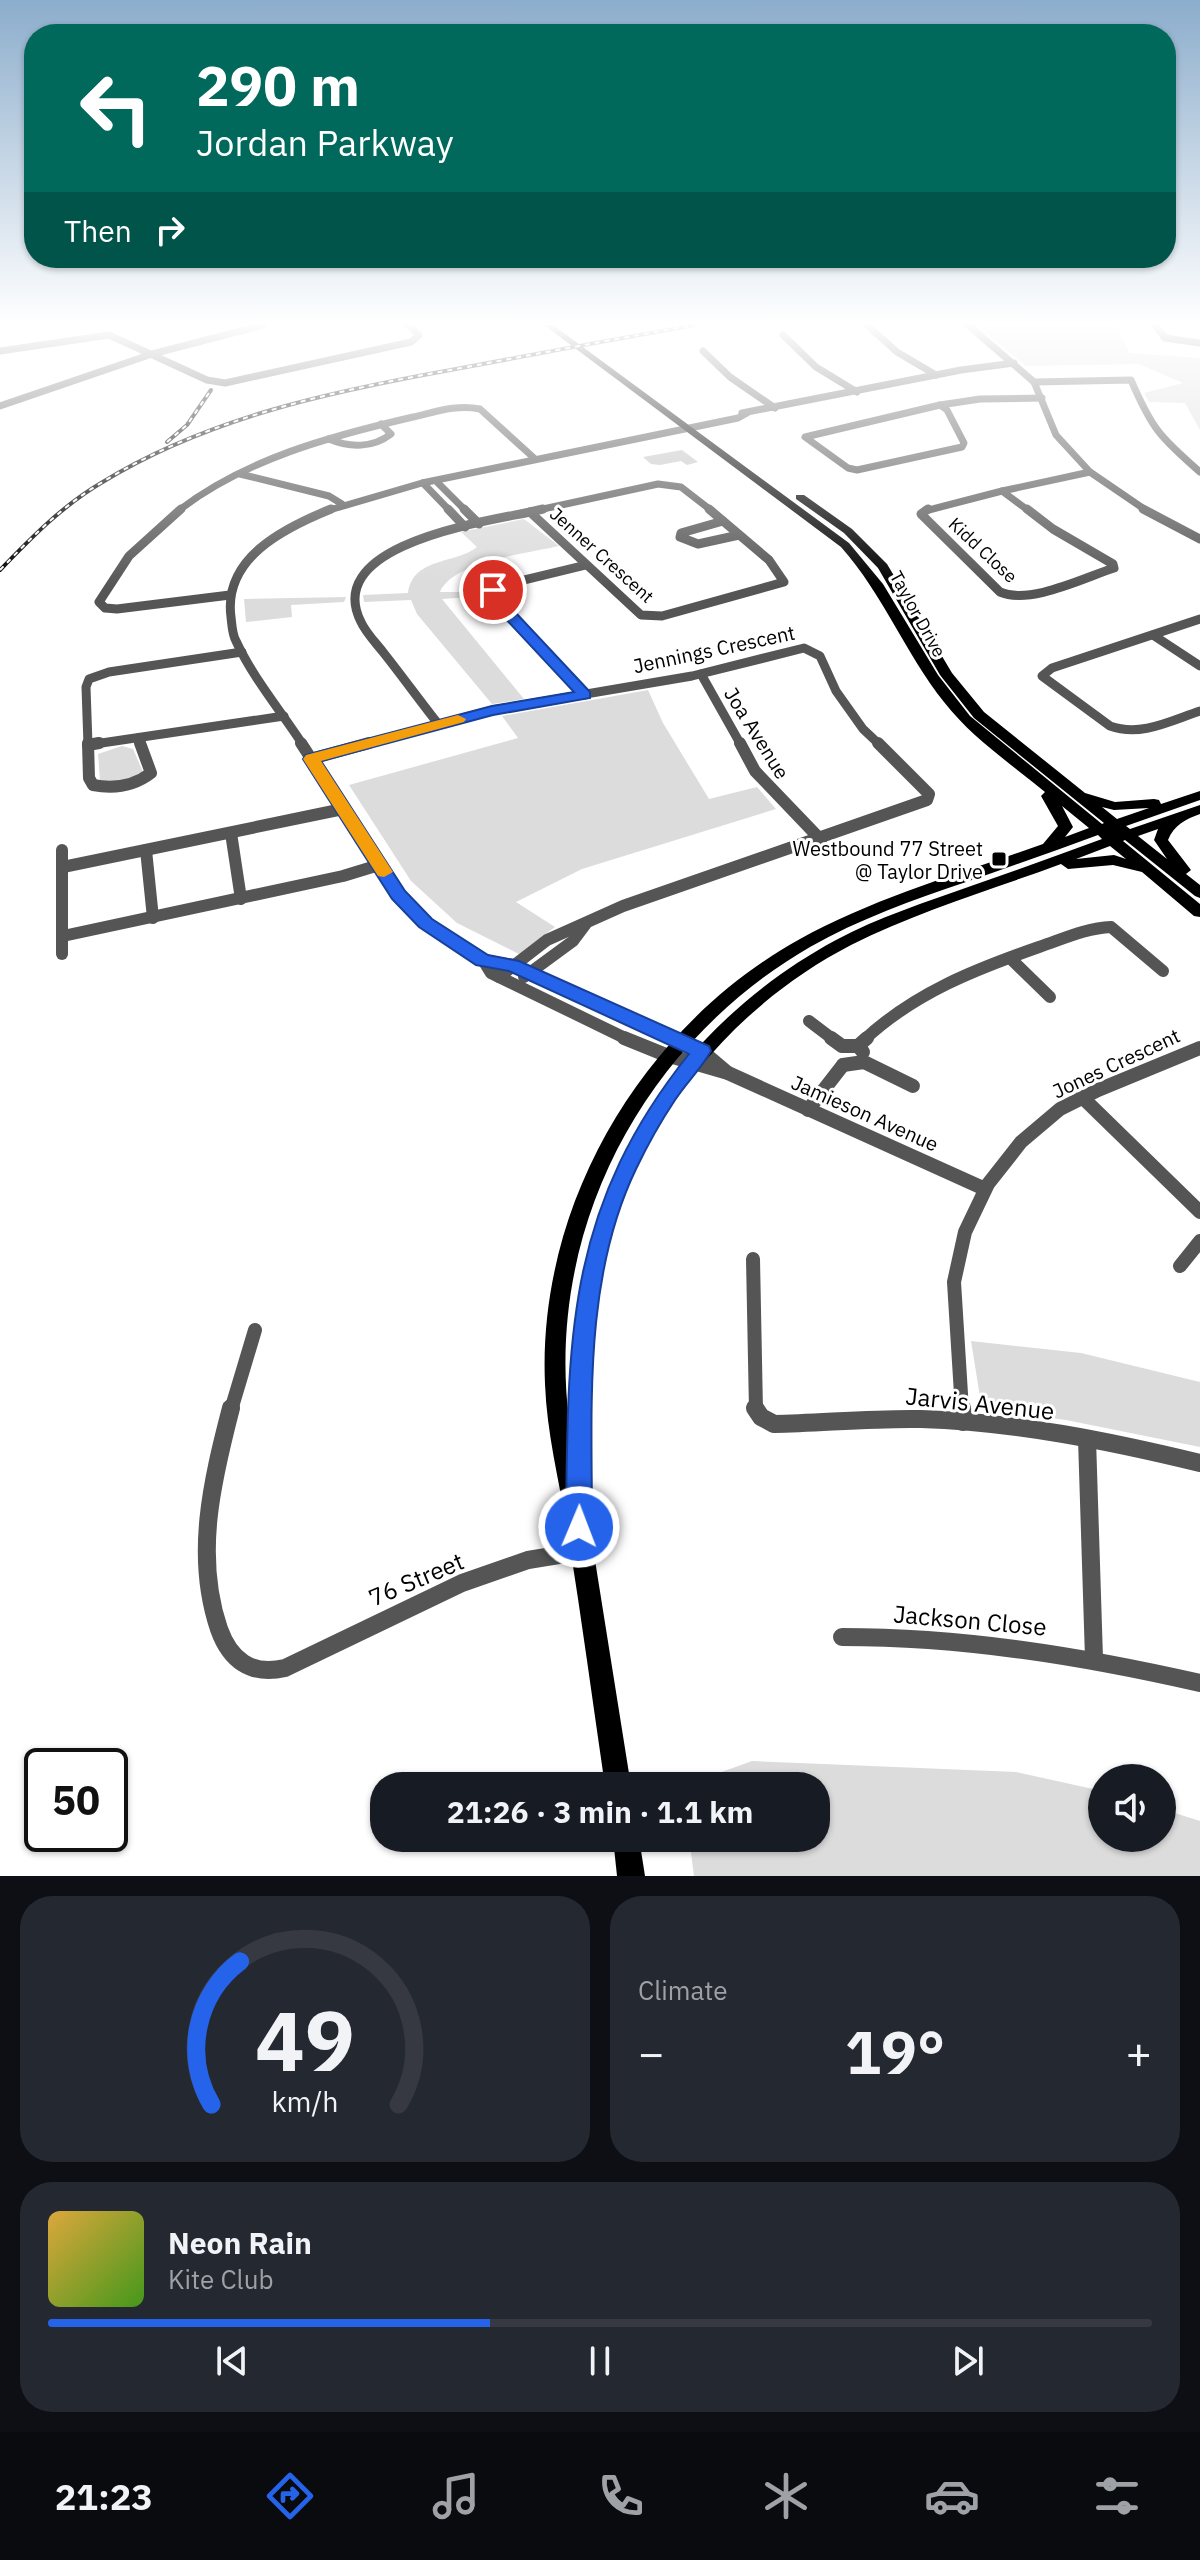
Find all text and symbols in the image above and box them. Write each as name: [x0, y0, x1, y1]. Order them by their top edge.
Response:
text: 290 m: [196, 49, 360, 121]
icon: left: [64, 56, 168, 160]
text: Jordan Parkway: [196, 119, 454, 166]
icon: right: [148, 208, 192, 252]
text: Then: [64, 211, 132, 250]
street label: Jenner Crescent: [545, 502, 659, 608]
street label: Kidd Close: [944, 512, 1022, 588]
pin: [459, 556, 527, 624]
street label: Taylor Drive: [885, 567, 951, 661]
icon: arrive: [471, 568, 515, 612]
street label: Jennings Crescent: [631, 619, 797, 679]
street label: Joa Avenue: [718, 682, 796, 784]
place label: Westbound 77 Street @ Taylor Drive: [792, 835, 983, 885]
marker: Westbound 77 Street @ Taylor Drive: [990, 850, 1008, 868]
street label: Jones Crescent: [1048, 1022, 1184, 1104]
street label: Jamieson Avenue: [787, 1069, 943, 1157]
street label: Jarvis Avenue: [904, 1379, 1056, 1427]
position arrow: [537, 1485, 621, 1569]
street label: 76 Street: [364, 1545, 468, 1613]
street label: Jackson Close: [892, 1597, 1048, 1643]
speed limit sign: 50: [24, 1748, 128, 1852]
map controls: [1088, 1764, 1176, 1852]
button: sound: [1088, 1764, 1176, 1852]
text: 21:26 · 3 min · 1.1 km: [447, 1792, 753, 1831]
text: Climate: [638, 1973, 728, 2007]
text: 49: [255, 1986, 355, 2094]
text: 19°: [845, 2012, 945, 2091]
text: −: [638, 2024, 664, 2081]
text: +: [1126, 2024, 1152, 2081]
text: km/h: [271, 2083, 339, 2120]
text: Neon Rain: [168, 2223, 312, 2262]
text: Kite Club: [168, 2262, 273, 2296]
icon: previous: [210, 2339, 254, 2383]
icon: pause: [578, 2339, 622, 2383]
icon: next: [946, 2339, 990, 2383]
icon: directions: [262, 2468, 318, 2524]
icon: music: [428, 2468, 484, 2524]
icon: phone: [593, 2468, 649, 2524]
icon: climate: [758, 2468, 814, 2524]
icon: car: [924, 2468, 980, 2524]
icon: filters: [1089, 2468, 1145, 2524]
text: 21:23: [55, 2473, 153, 2520]

